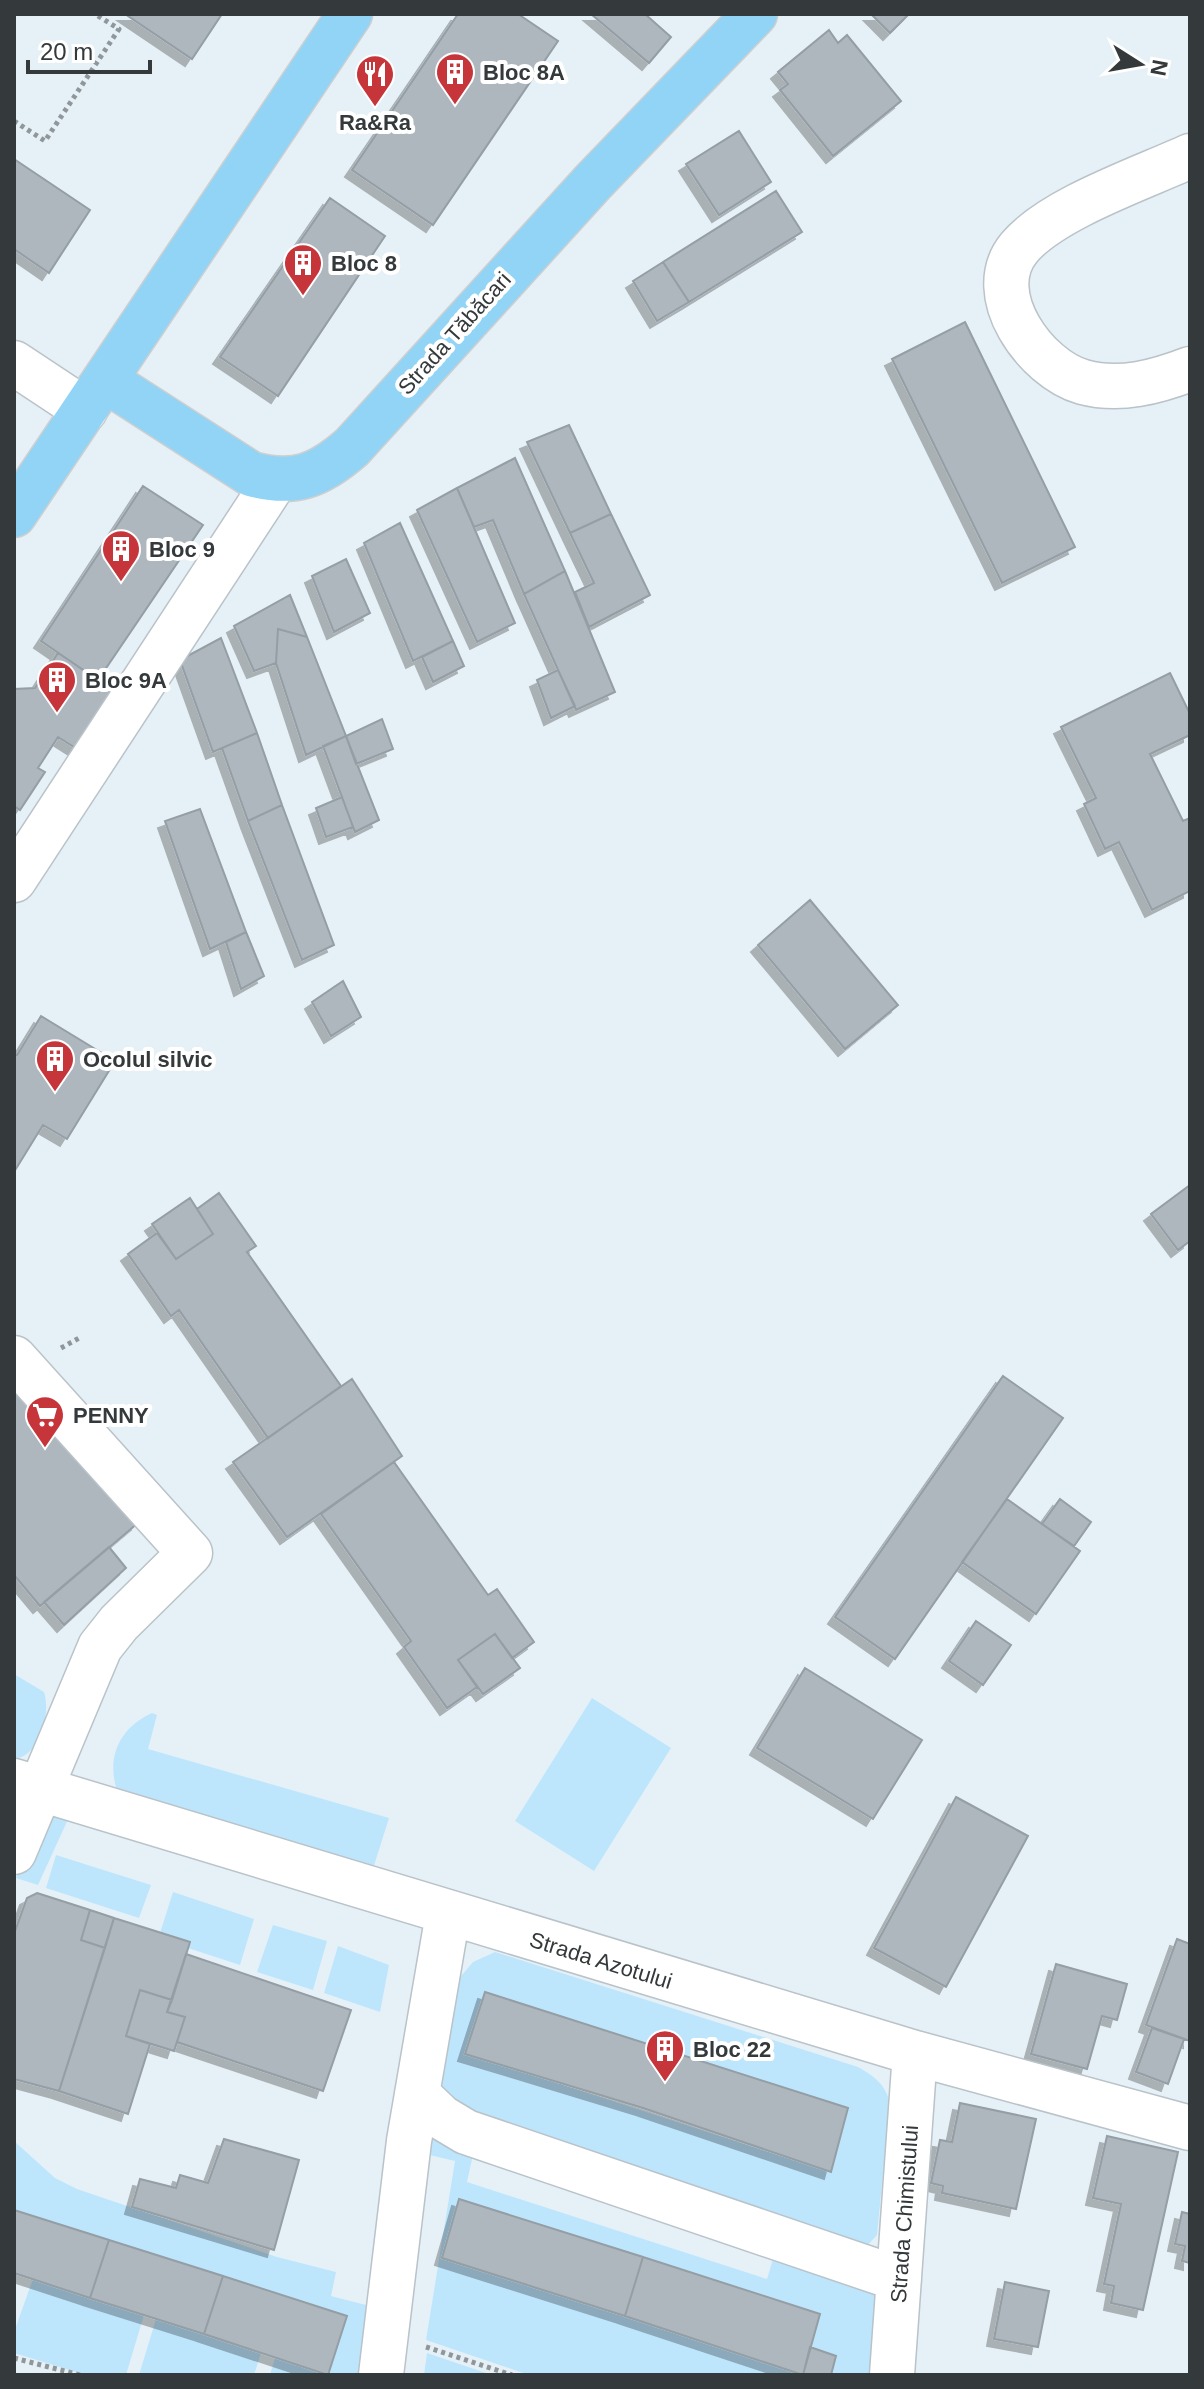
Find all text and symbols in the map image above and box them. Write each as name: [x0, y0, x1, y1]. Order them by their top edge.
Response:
scale bar: [28, 24, 150, 74]
north arrow: [1100, 24, 1180, 104]
text: 20 m: [40, 38, 93, 65]
building icon: Bloc 8A: [434, 51, 476, 106]
restaurant icon: Ra&Ra: [354, 53, 396, 108]
text: N: [1145, 58, 1173, 78]
place label: Bloc 8A: [483, 60, 565, 85]
place label: Ra&Ra: [339, 110, 412, 135]
building icon: Bloc 8: [282, 242, 324, 297]
place label: Bloc 8: [331, 251, 397, 276]
street label: Strada Tăbăcari: [393, 267, 516, 400]
building icon: Bloc 9: [100, 528, 142, 583]
place label: Bloc 9: [149, 537, 215, 562]
building icon: Bloc 9A: [36, 659, 78, 714]
place label: Bloc 9A: [85, 668, 167, 693]
building icon: Ocolul silvic: [34, 1038, 76, 1093]
place label: Ocolul silvic: [83, 1047, 213, 1072]
supermarket icon: PENNY: [24, 1394, 66, 1449]
place label: PENNY: [73, 1403, 149, 1428]
street label: Strada Azotului: [526, 1927, 675, 1994]
building icon: Bloc 22: [644, 2028, 686, 2083]
place label: Bloc 22: [693, 2037, 771, 2062]
street label: Strada Chimistului: [886, 2124, 923, 2304]

